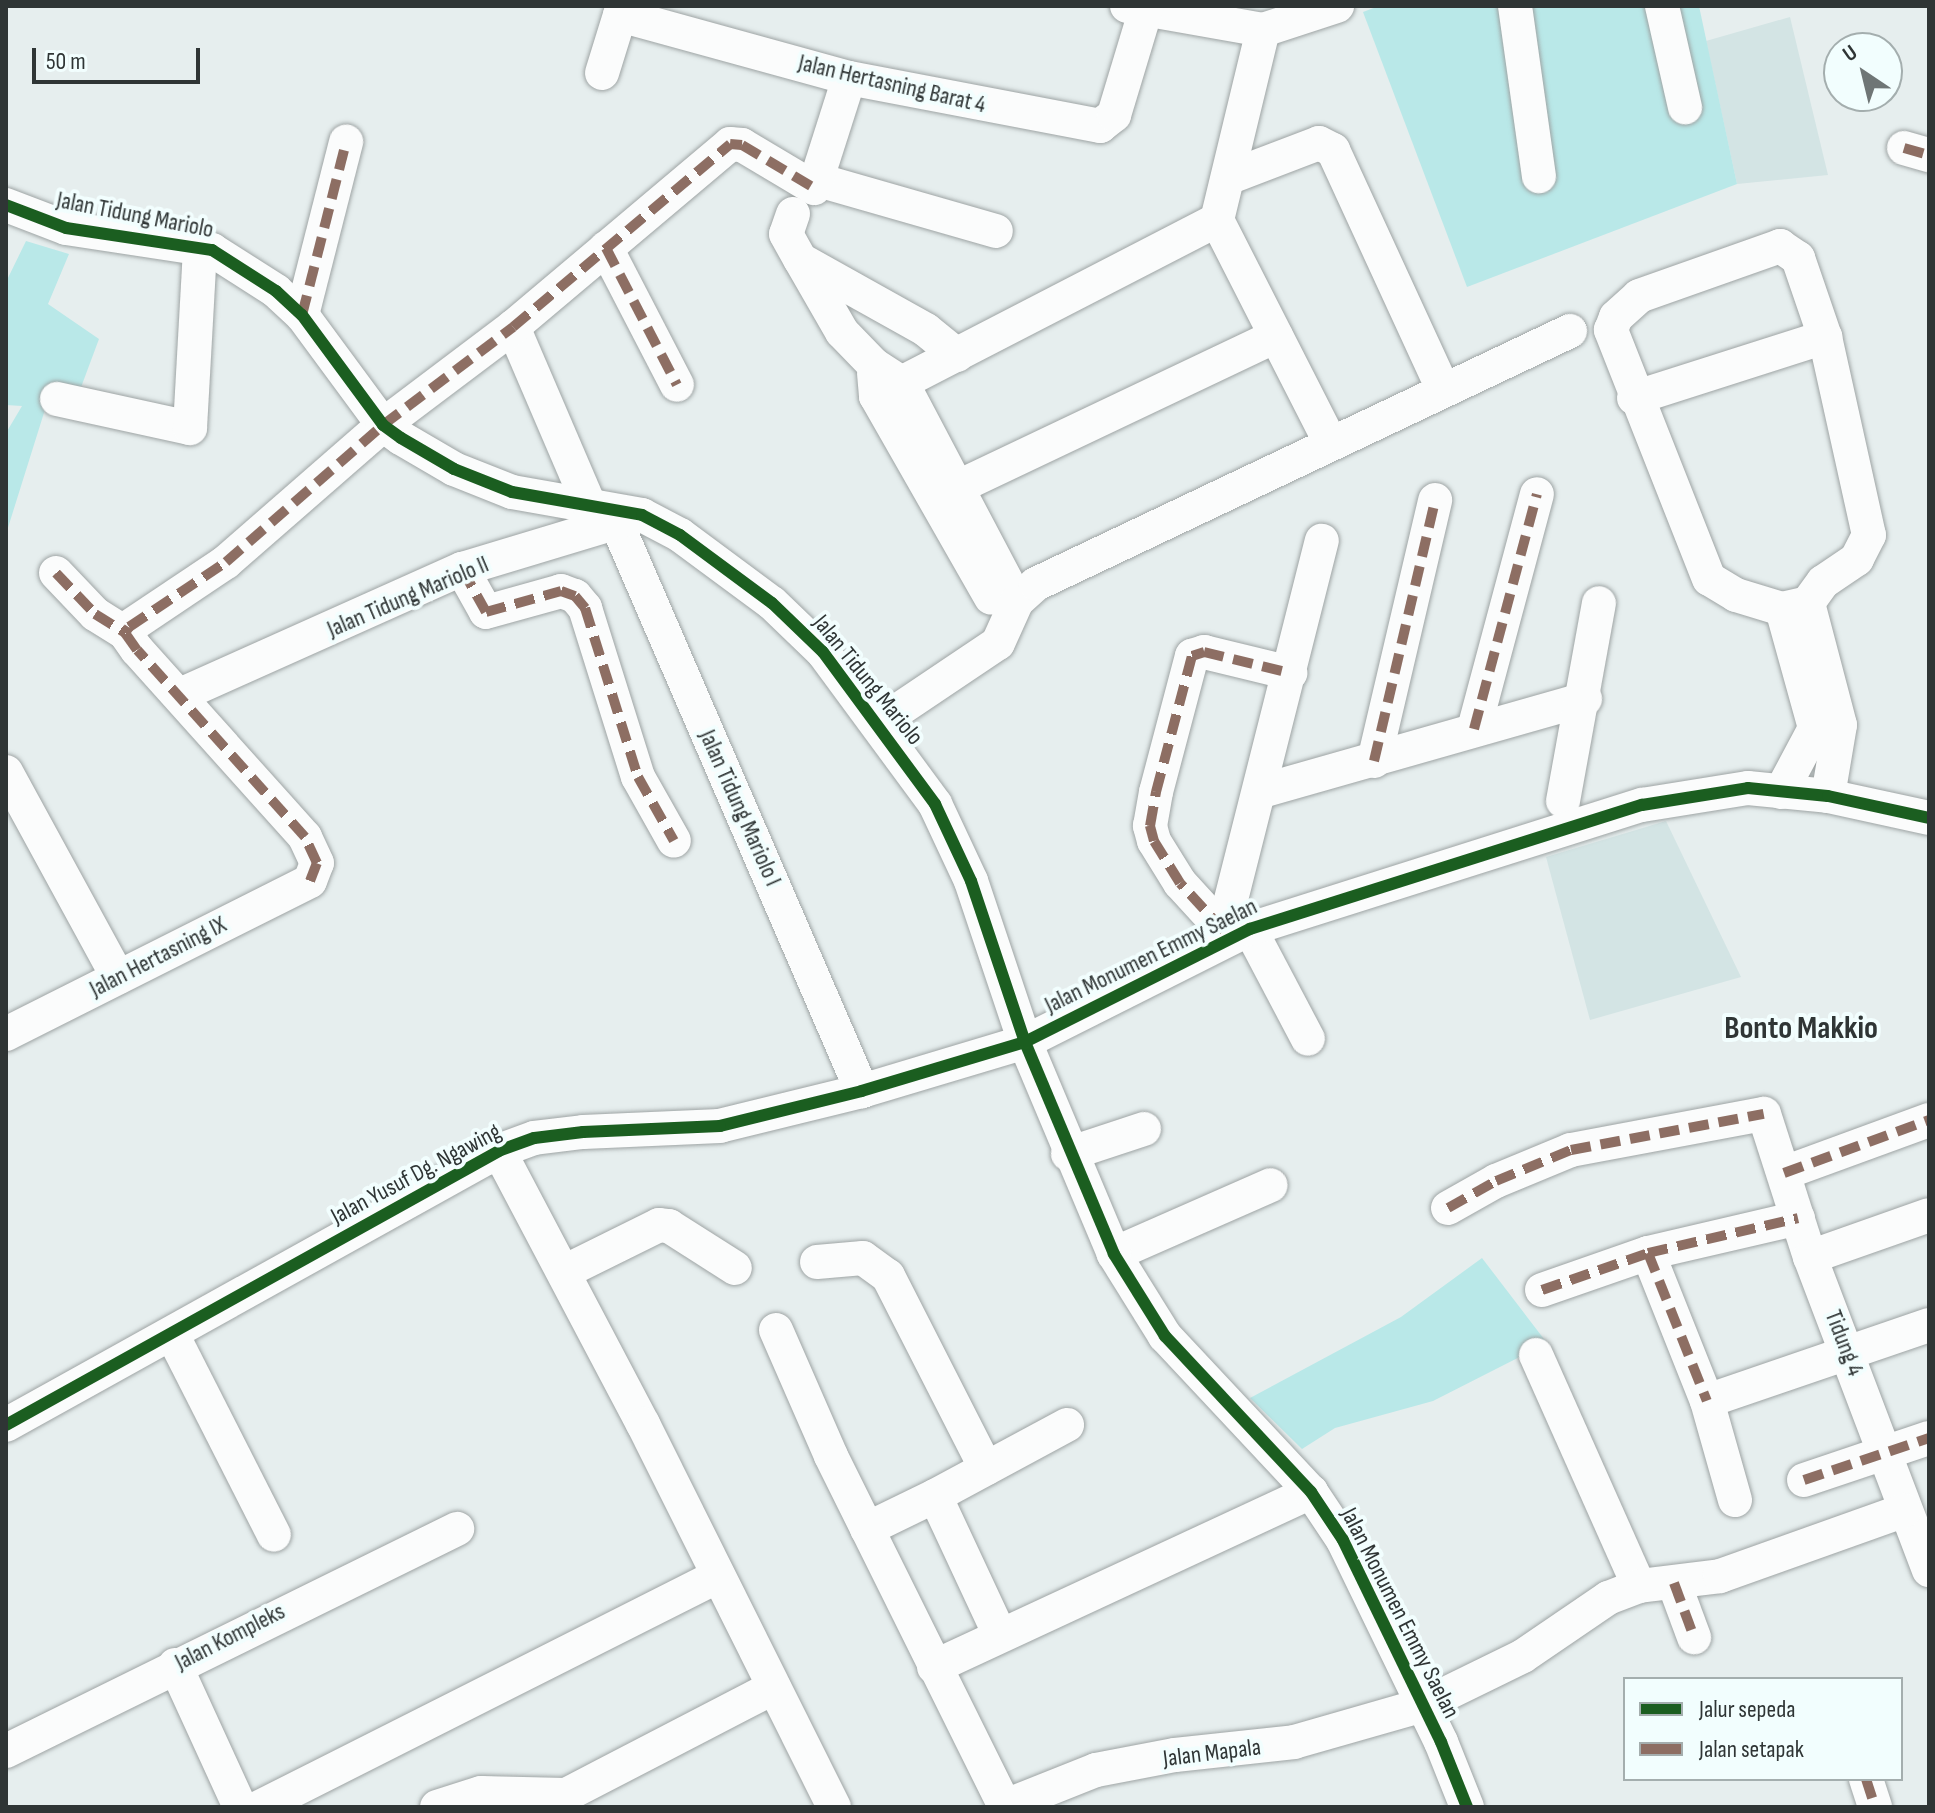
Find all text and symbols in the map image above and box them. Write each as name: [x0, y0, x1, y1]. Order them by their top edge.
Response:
scale bar: [36, 32, 204, 82]
north arrow: [1823, 32, 1903, 112]
text: U: [1838, 39, 1863, 68]
text: 50 m: [46, 47, 86, 76]
street label: Jalan Hertasning Barat 4: [796, 48, 988, 120]
street label: Jalan Tidung Mariolo: [54, 186, 216, 244]
street label: Jalan Tidung Mariolo II: [323, 550, 493, 644]
street label: Jalan Tidung Mariolo: [807, 609, 929, 751]
street label: Jalan Tidung Mariolo I: [693, 726, 787, 890]
street label: Jalan Monumen Emmy Saelan: [1040, 892, 1262, 1020]
street label: Jalan Hertasning IX: [85, 910, 231, 1004]
district label: Bonto Makkio: [1724, 1010, 1878, 1048]
street label: Jalan Yusuf Dg. Ngawing: [326, 1117, 506, 1231]
street label: Tidung 4: [1818, 1306, 1870, 1380]
street label: Jalan Monumen Emmy Saelan: [1334, 1503, 1466, 1723]
street label: Jalan Kompleks: [170, 1597, 290, 1677]
legend: [1623, 1677, 1903, 1781]
text: Jalur sepeda: [1699, 1695, 1795, 1724]
street label: Jalan Mapala: [1161, 1733, 1263, 1773]
text: Jalan setapak: [1699, 1735, 1804, 1764]

